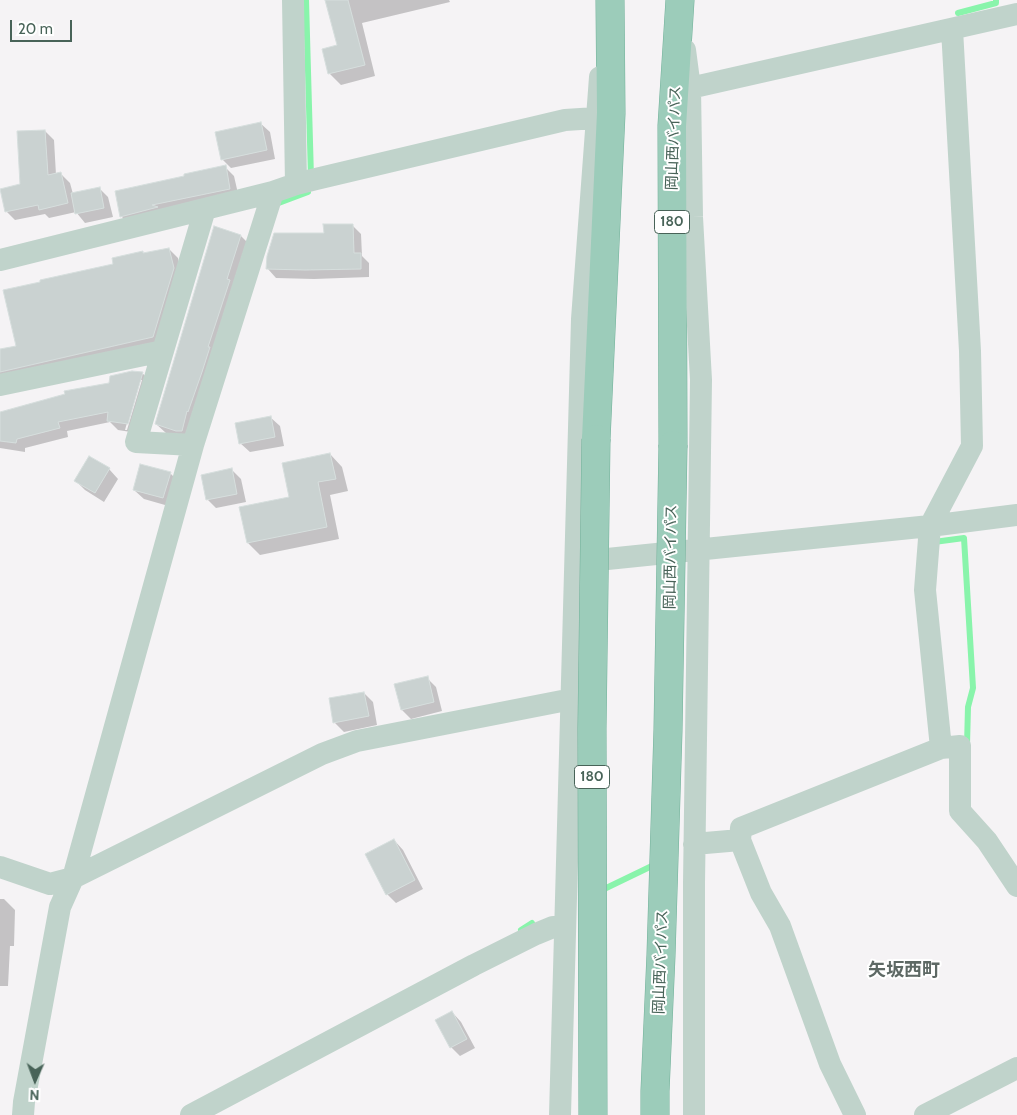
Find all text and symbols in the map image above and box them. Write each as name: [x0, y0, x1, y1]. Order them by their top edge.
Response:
scale bar: [12, 10, 75, 42]
text: 20 m: [18, 20, 53, 38]
street label: 岡山西バイパス: [663, 85, 685, 191]
road number: 180: [654, 210, 690, 233]
street label: 岡山西バイパス: [661, 504, 681, 610]
road number: 180: [574, 766, 610, 789]
street label: 岡山西バイパス: [650, 909, 672, 1015]
district label: 矢坂西町: [868, 960, 940, 982]
north arrow: [10, 1055, 60, 1105]
text: N: [29, 1086, 40, 1104]

